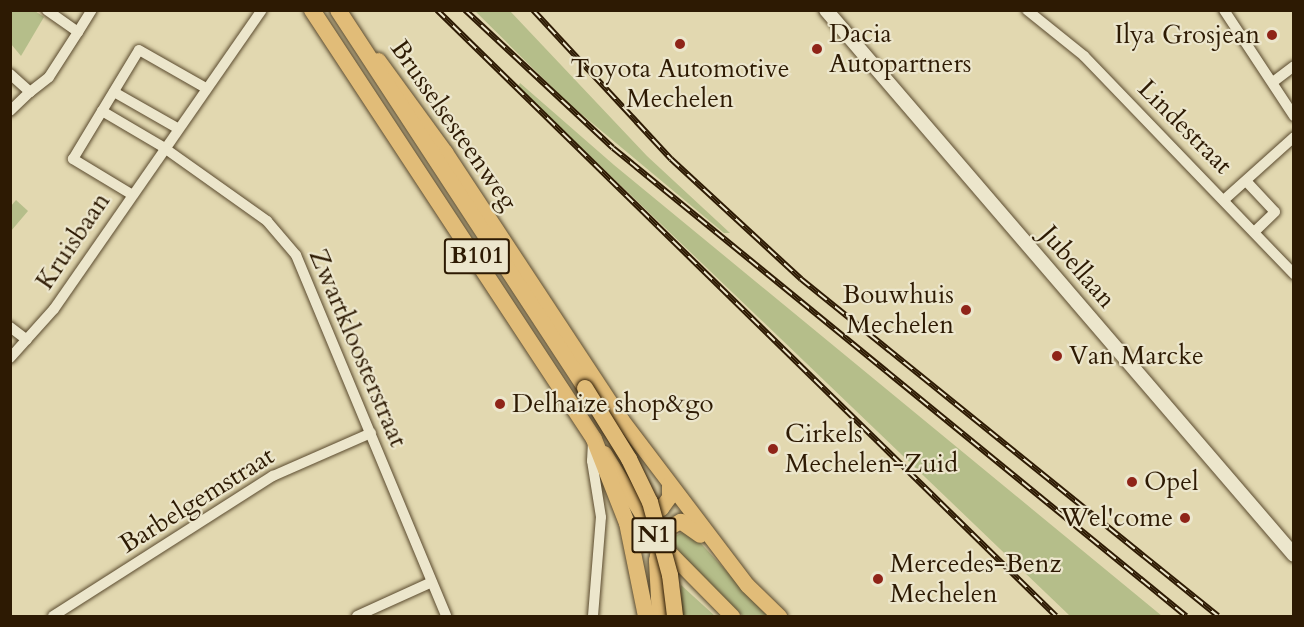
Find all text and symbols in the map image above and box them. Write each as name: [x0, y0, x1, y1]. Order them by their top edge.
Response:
place label: Dacia Autopartners: [829, 18, 972, 80]
place label: Ilya Grosjean: [1115, 19, 1260, 51]
marker: Ilya Grosjean: [1265, 28, 1279, 42]
street label: Brusselsesteenweg: [384, 34, 524, 216]
marker: Toyota Automotive Mechelen: [673, 37, 687, 51]
marker: Dacia Autopartners: [810, 42, 824, 56]
place label: Toyota Automotive Mechelen: [571, 53, 789, 114]
street label: Lindestraat: [1131, 73, 1239, 181]
street label: Kruisbaan: [29, 187, 117, 295]
street label: Jubellaan: [1034, 219, 1122, 315]
road number: B101: [442, 235, 512, 277]
street label: Zwartkloosterstraat: [302, 244, 414, 452]
place label: Bouwhuis Mechelen: [843, 279, 954, 340]
marker: Bouwhuis Mechelen: [959, 303, 973, 317]
place label: Van Marcke: [1069, 340, 1204, 372]
marker: Van Marcke: [1050, 349, 1064, 363]
place label: Delhaize shop&go: [512, 388, 714, 420]
marker: Delhaize shop&go: [493, 397, 507, 411]
place label: Cirkels Mechelen-Zuid: [785, 418, 958, 479]
street label: Barbelgemstraat: [114, 440, 280, 560]
marker: Cirkels Mechelen-Zuid: [766, 442, 780, 456]
place label: Opel: [1144, 466, 1199, 498]
marker: Opel: [1125, 475, 1139, 489]
place label: Wel'come: [1060, 502, 1173, 534]
marker: Wel'come: [1178, 511, 1192, 525]
road number: N1: [630, 514, 678, 556]
place label: Mercedes-Benz Mechelen: [890, 548, 1061, 610]
marker: Mercedes-Benz Mechelen: [871, 572, 885, 586]

